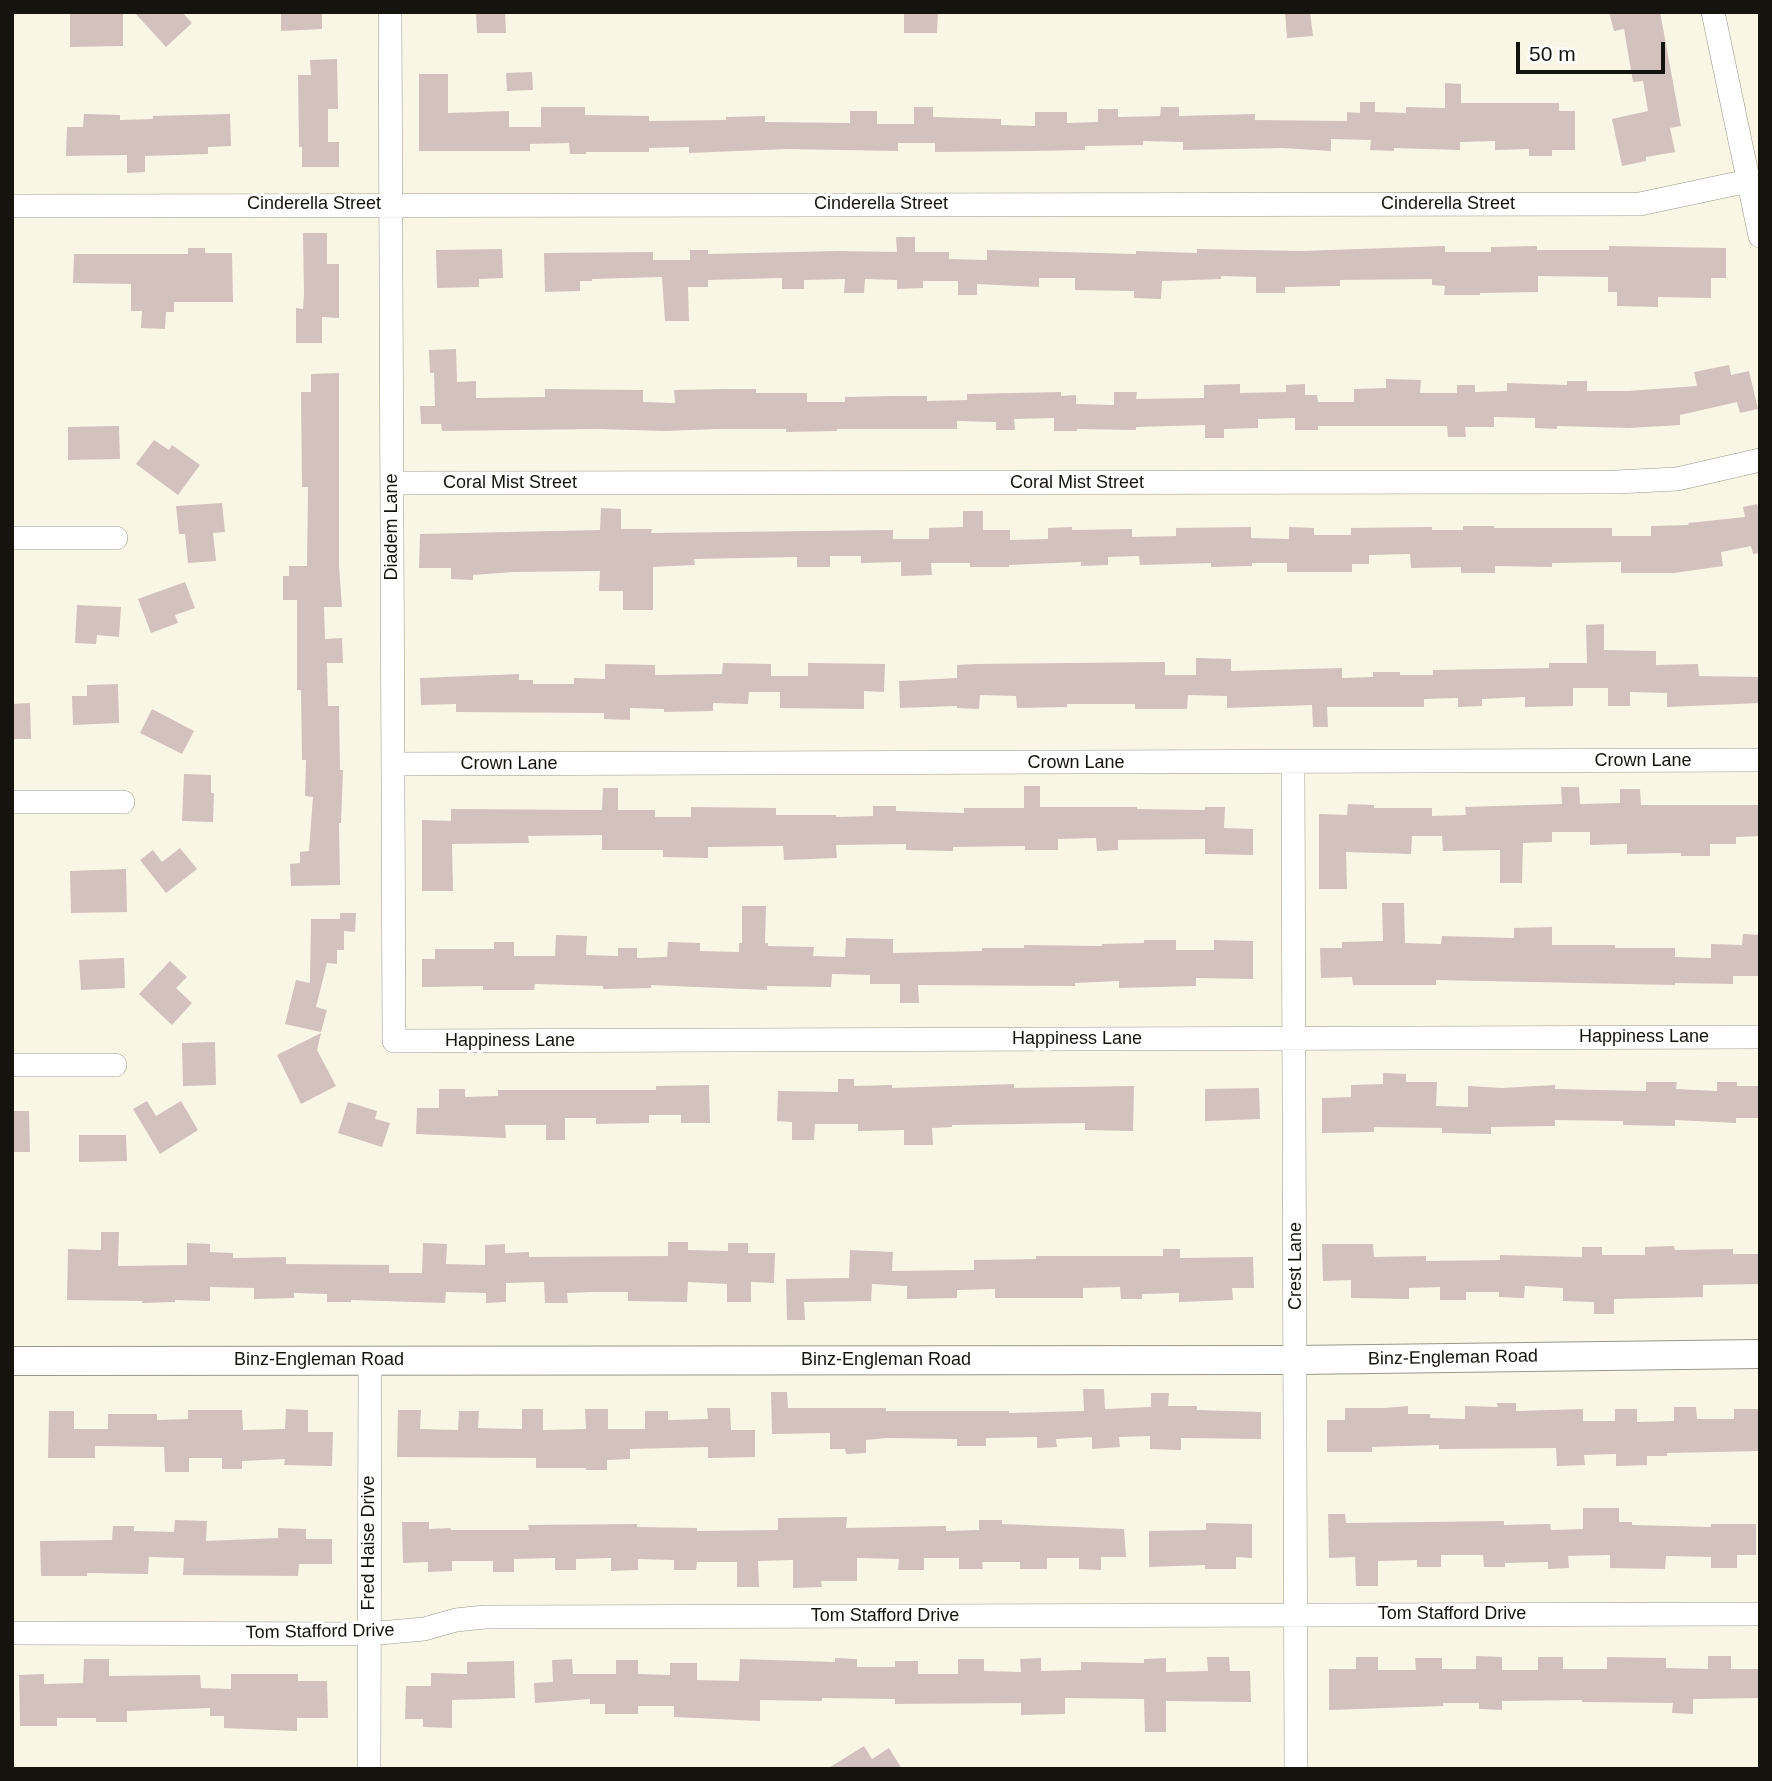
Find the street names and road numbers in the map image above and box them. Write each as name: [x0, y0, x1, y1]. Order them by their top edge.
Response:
street label: Cinderella Street: [247, 193, 381, 215]
street label: Cinderella Street: [814, 193, 948, 215]
street label: Cinderella Street: [1381, 193, 1515, 215]
street label: Coral Mist Street: [443, 472, 577, 494]
street label: Coral Mist Street: [1010, 472, 1144, 494]
street label: Diadem Lane: [381, 473, 403, 581]
street label: Crown Lane: [1594, 750, 1692, 772]
street label: Crown Lane: [1027, 752, 1125, 774]
street label: Crown Lane: [460, 753, 558, 775]
street label: Happiness Lane: [1579, 1026, 1709, 1048]
street label: Happiness Lane: [1012, 1028, 1142, 1050]
street label: Happiness Lane: [445, 1030, 575, 1052]
street label: Crest Lane: [1285, 1222, 1307, 1310]
street label: Binz-Engleman Road: [1368, 1346, 1538, 1370]
street label: Binz-Engleman Road: [234, 1349, 404, 1371]
street label: Binz-Engleman Road: [801, 1349, 971, 1371]
street label: Fred Haise Drive: [358, 1475, 380, 1611]
street label: Tom Stafford Drive: [1378, 1603, 1526, 1625]
street label: Tom Stafford Drive: [811, 1605, 959, 1627]
street label: Tom Stafford Drive: [245, 1620, 395, 1644]

